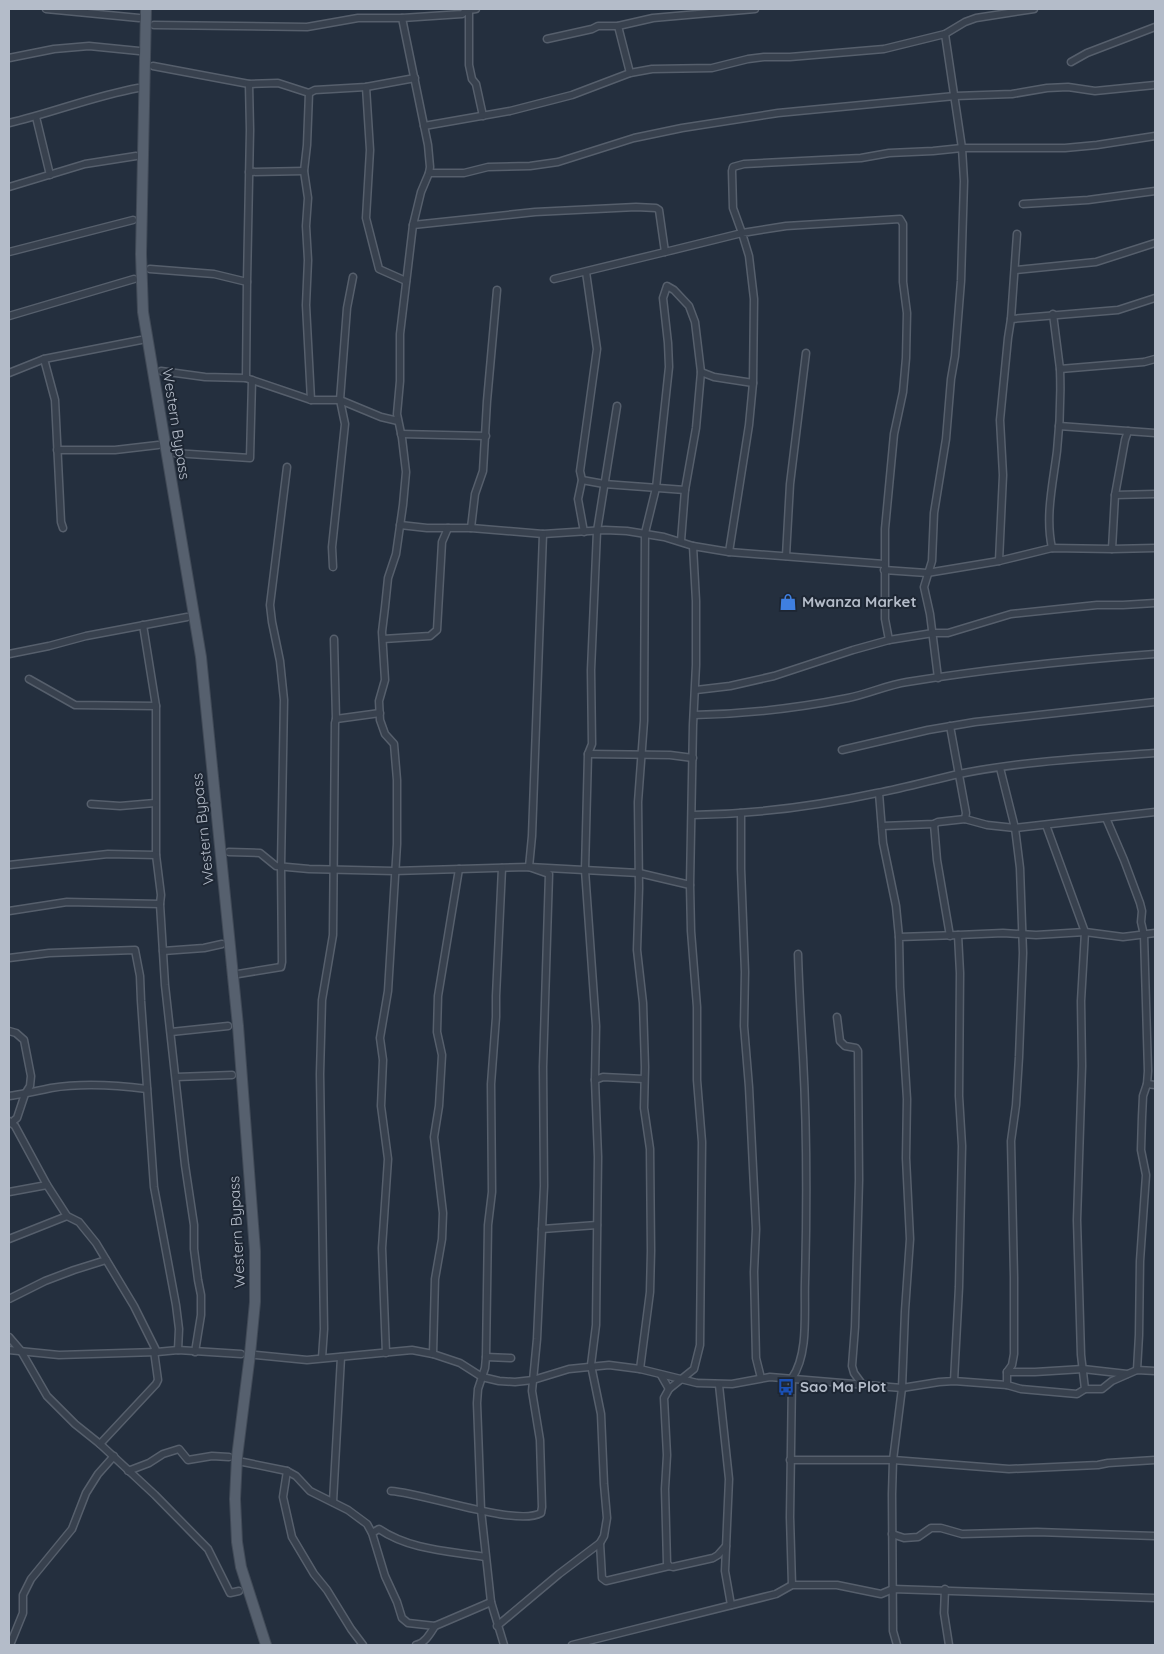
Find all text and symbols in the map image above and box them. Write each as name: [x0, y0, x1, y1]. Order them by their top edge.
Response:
street label: Western Bypass: [158, 367, 195, 481]
shop icon: Mwanza Market: [778, 592, 798, 612]
place label: Mwanza Market: [802, 592, 917, 611]
street label: Western Bypass: [187, 772, 218, 886]
street label: Western Bypass: [224, 1175, 249, 1289]
bus stop icon: Sao Ma Plot: [776, 1377, 796, 1397]
place label: Sao Ma Plot: [800, 1377, 886, 1396]

